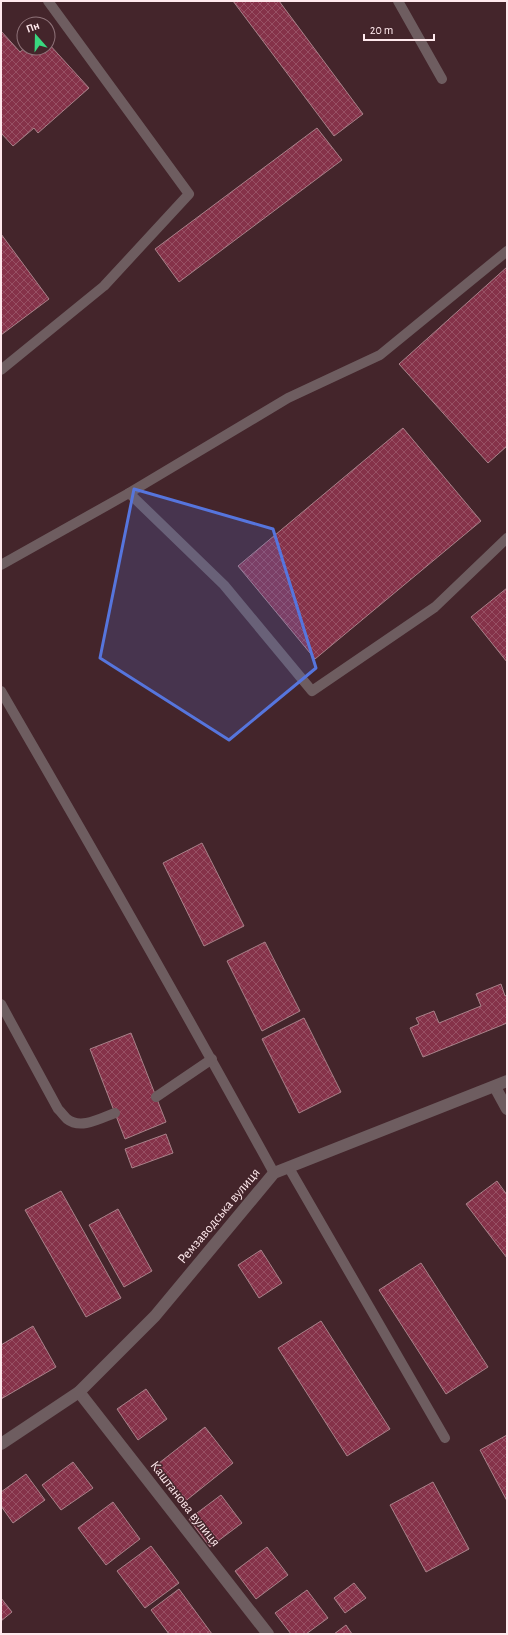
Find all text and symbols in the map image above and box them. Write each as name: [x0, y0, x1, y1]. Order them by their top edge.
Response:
north arrow: [16, 16, 56, 56]
scale bar: [364, 16, 434, 42]
text: Пн: [25, 20, 41, 35]
text: 20 m: [370, 24, 393, 36]
street label: Ремзаводська вулиця: [175, 1166, 263, 1266]
street label: Каштанова вулиця: [147, 1459, 223, 1549]

